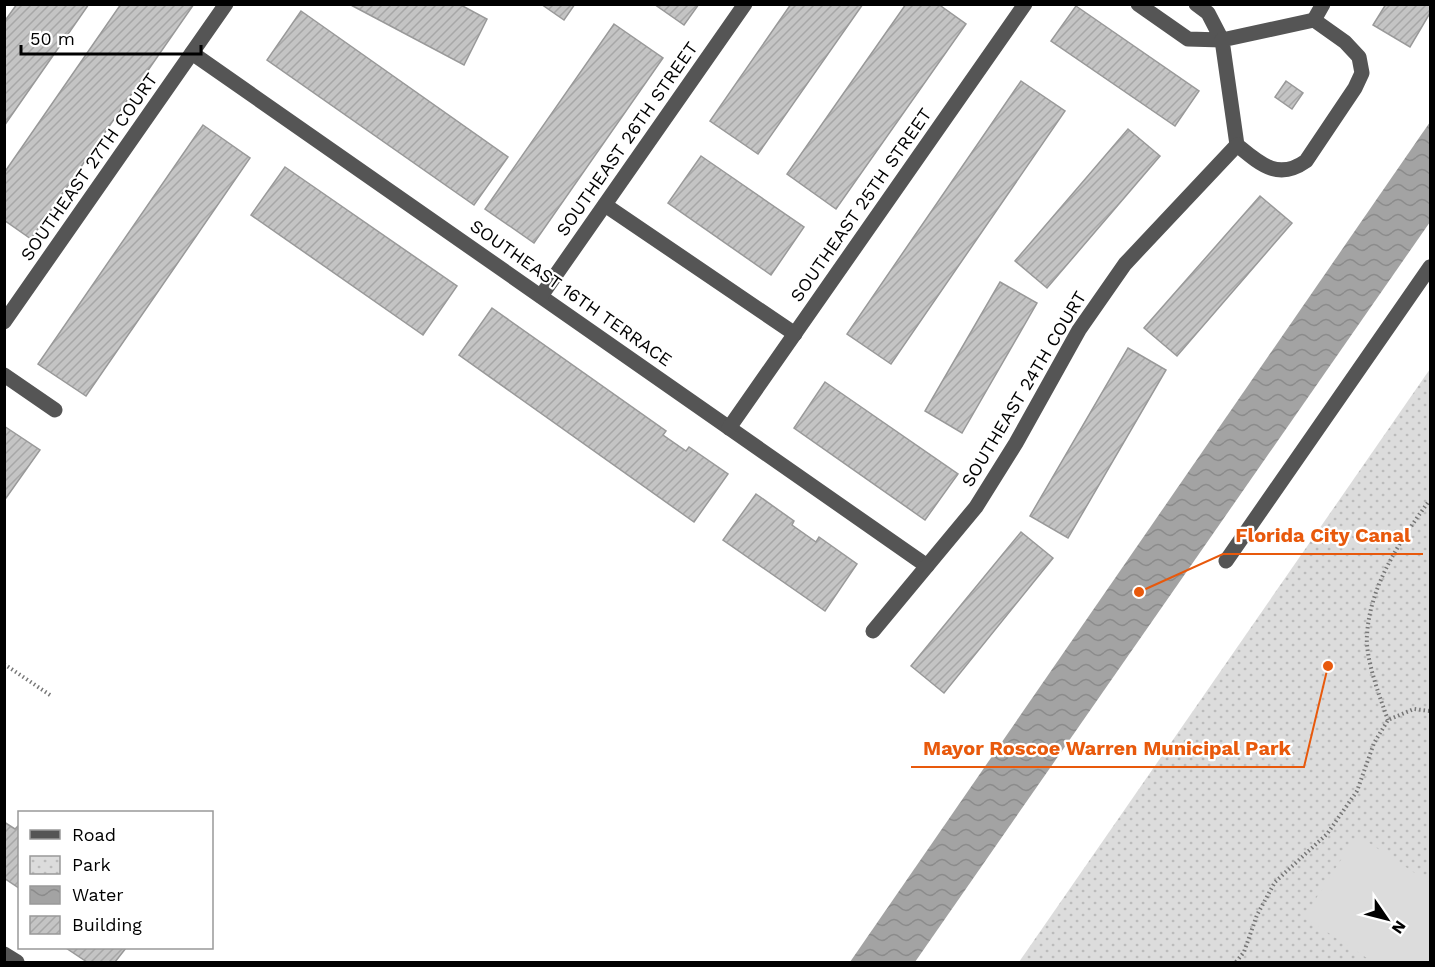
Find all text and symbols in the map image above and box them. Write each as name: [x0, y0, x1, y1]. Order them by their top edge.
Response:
scale bar: [21, 18, 201, 56]
text: 50 m: [30, 28, 75, 49]
street label: SOUTHEAST 26TH STREET: [551, 38, 702, 240]
street label: SOUTHEAST 27TH COURT: [16, 69, 162, 265]
street label: SOUTHEAST 25TH STREET: [786, 104, 936, 306]
street label: SOUTHEAST 16TH TERRACE: [466, 215, 676, 370]
street label: SOUTHEAST 24TH COURT: [957, 287, 1090, 490]
callout: Florida City Canal: [1223, 516, 1423, 554]
text: Florida City Canal: [1235, 523, 1411, 547]
callout: Mayor Roscoe Warren Municipal Park: [911, 729, 1304, 767]
text: Mayor Roscoe Warren Municipal Park: [923, 736, 1292, 760]
legend: [18, 811, 213, 949]
text: Road: [72, 824, 116, 845]
text: Park: [72, 854, 111, 875]
text: Water: [72, 884, 124, 905]
north arrow: [1357, 889, 1417, 949]
text: Building: [72, 914, 142, 935]
text: N: [1388, 917, 1410, 938]

